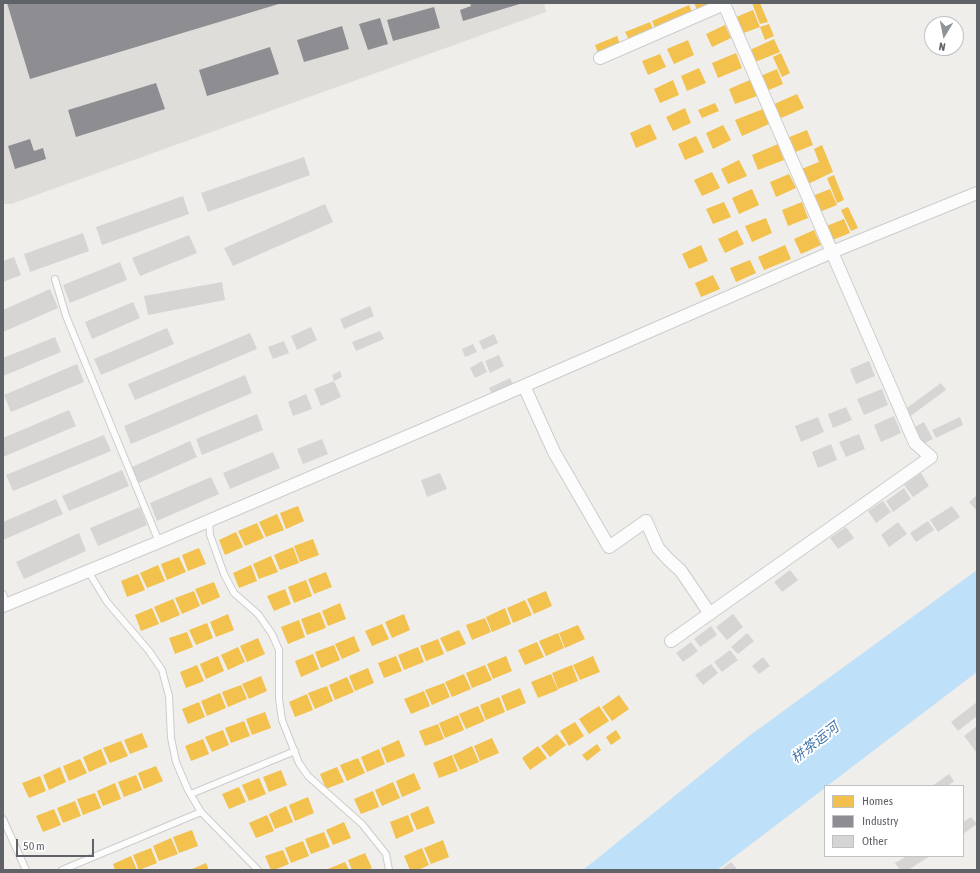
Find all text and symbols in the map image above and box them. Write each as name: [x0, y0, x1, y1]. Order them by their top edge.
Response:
north arrow: [924, 16, 964, 56]
text: N: [938, 40, 946, 53]
water label: 栟茶运河: [788, 719, 842, 767]
legend: [824, 785, 964, 857]
text: Homes: [862, 794, 893, 808]
text: Industry: [862, 814, 899, 828]
scale bar: [18, 831, 96, 857]
text: Other: [862, 834, 887, 848]
text: 50 m: [23, 839, 45, 853]

